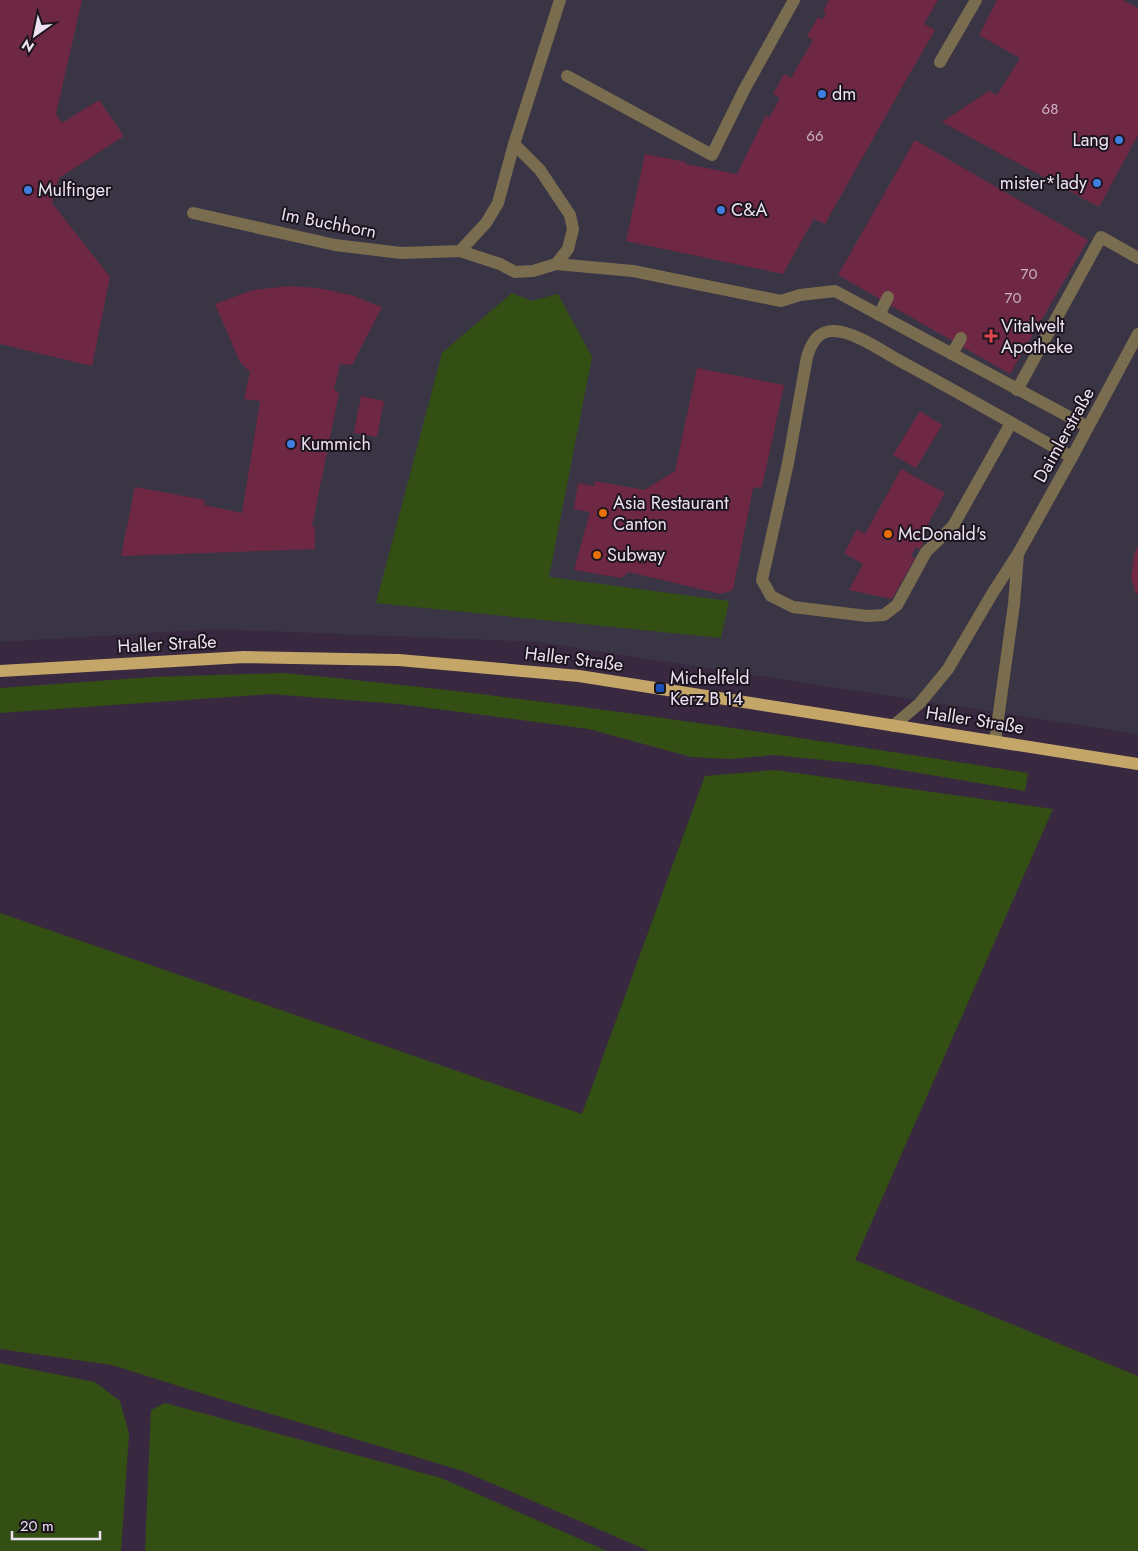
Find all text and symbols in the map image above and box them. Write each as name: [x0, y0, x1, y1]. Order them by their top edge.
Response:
north arrow: [10, 10, 60, 60]
text: N: [18, 34, 38, 57]
place label: dm: [832, 81, 856, 107]
marker: dm: [816, 88, 828, 100]
house number: 68: [1042, 98, 1058, 120]
house number: 66: [806, 125, 824, 147]
place label: Lang: [1073, 127, 1109, 153]
marker: Lang: [1113, 134, 1125, 146]
place label: mister*lady: [1000, 170, 1087, 196]
place label: Mulfinger: [38, 177, 112, 203]
marker: mister*lady: [1091, 177, 1103, 189]
marker: Mulfinger: [22, 184, 34, 196]
place label: C&A: [731, 197, 767, 223]
street label: Im Buchhorn: [279, 201, 379, 245]
marker: C&A: [715, 204, 727, 216]
house number: 70: [1021, 263, 1037, 285]
house number: 70: [1005, 287, 1021, 309]
place label: Vitalwelt Apotheke: [1001, 313, 1073, 360]
marker: Vitalwelt Apotheke: [985, 330, 997, 342]
street label: Daimlerstraße: [1027, 383, 1101, 487]
place label: Kummich: [301, 431, 371, 457]
marker: Kummich: [285, 438, 297, 450]
place label: Asia Restaurant Canton: [613, 490, 729, 537]
marker: Asia Restaurant Canton: [597, 507, 609, 519]
place label: McDonald's: [898, 521, 986, 547]
marker: McDonald's: [882, 528, 894, 540]
place label: Subway: [607, 542, 665, 568]
marker: Subway: [591, 549, 603, 561]
street label: Haller Straße: [117, 628, 217, 660]
street label: Haller Straße: [523, 640, 625, 678]
place label: Michelfeld Kerz B 14: [670, 665, 750, 712]
marker: Michelfeld Kerz B 14: [654, 682, 666, 694]
street label: Haller Straße: [924, 699, 1026, 741]
scale bar: [12, 1508, 100, 1540]
text: 20 m: [20, 1515, 54, 1537]

